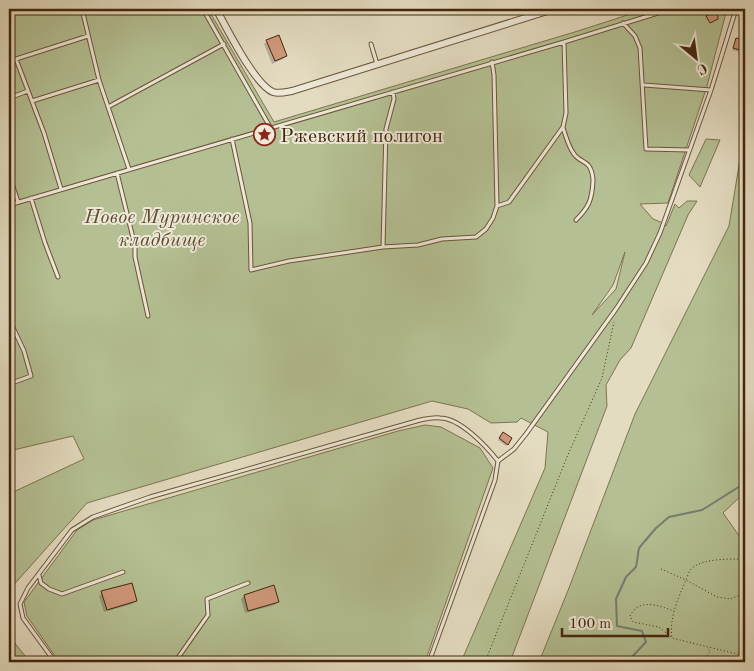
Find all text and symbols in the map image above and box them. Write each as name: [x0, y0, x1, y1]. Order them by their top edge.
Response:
north arrow: [672, 32, 722, 82]
text: С: [694, 60, 709, 77]
place icon: Ржевский полигон: [252, 123, 276, 147]
place label: Ржевский полигон: [280, 127, 443, 147]
park label: Новое Муринское кладбище: [83, 208, 240, 251]
scale bar: [562, 606, 668, 638]
text: 100 m: [569, 617, 611, 632]

